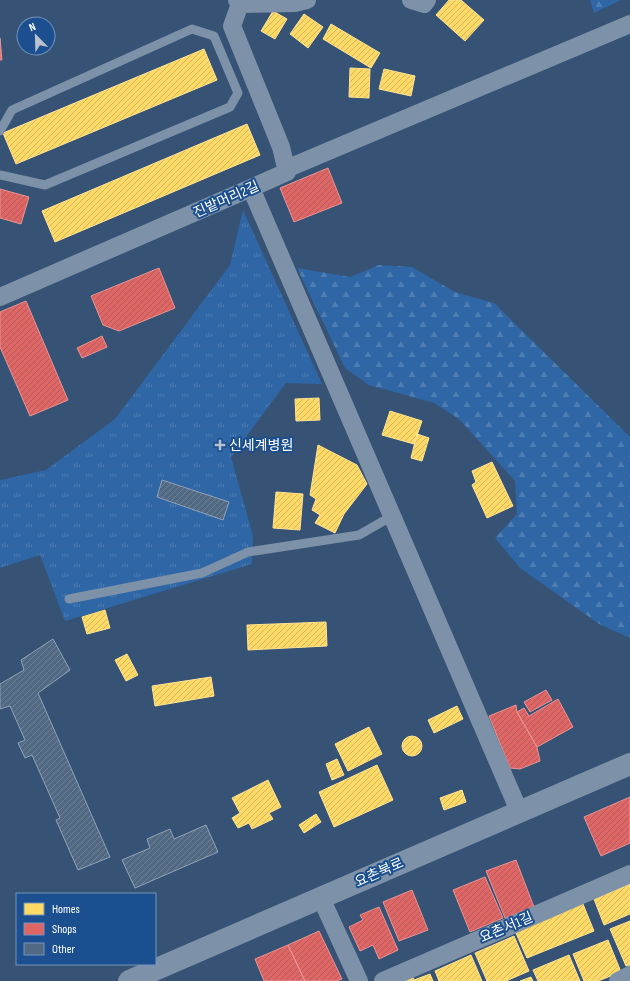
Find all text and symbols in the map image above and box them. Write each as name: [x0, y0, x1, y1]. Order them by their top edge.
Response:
north arrow: [16, 16, 56, 56]
text: N: [27, 20, 38, 34]
street label: 진밭머리2길: [191, 177, 262, 221]
place label: 신세계병원: [229, 437, 293, 454]
marker: 신세계병원: [214, 439, 226, 451]
street label: 요촌북로: [352, 854, 406, 891]
legend: [16, 893, 156, 965]
text: Homes: [52, 902, 80, 917]
street label: 요촌서1길: [477, 909, 535, 946]
text: Shops: [52, 922, 77, 937]
text: Other: [52, 942, 76, 957]

